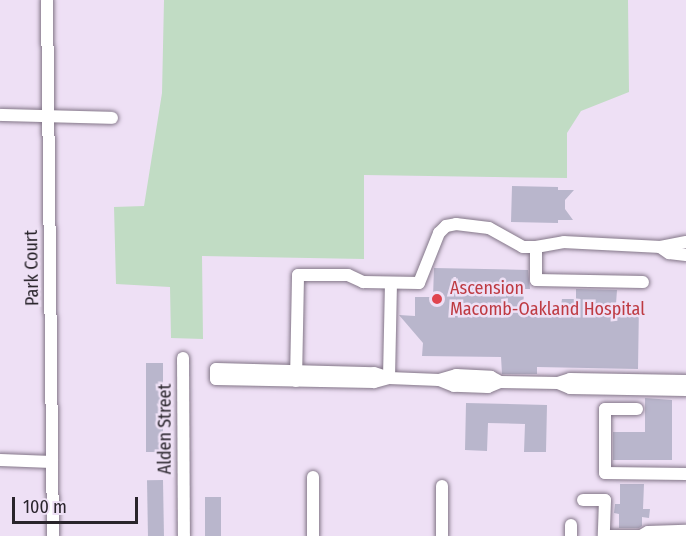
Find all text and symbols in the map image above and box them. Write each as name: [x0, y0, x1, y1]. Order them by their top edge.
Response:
street label: Park Court: [21, 230, 43, 306]
place label: Ascension Macomb-Oakland Hospital: [450, 278, 645, 320]
marker: Ascension Macomb-Oakland Hospital: [428, 290, 446, 308]
street label: Alden Street: [154, 384, 176, 474]
scale bar: [15, 485, 141, 523]
text: 100 m: [23, 496, 67, 518]

